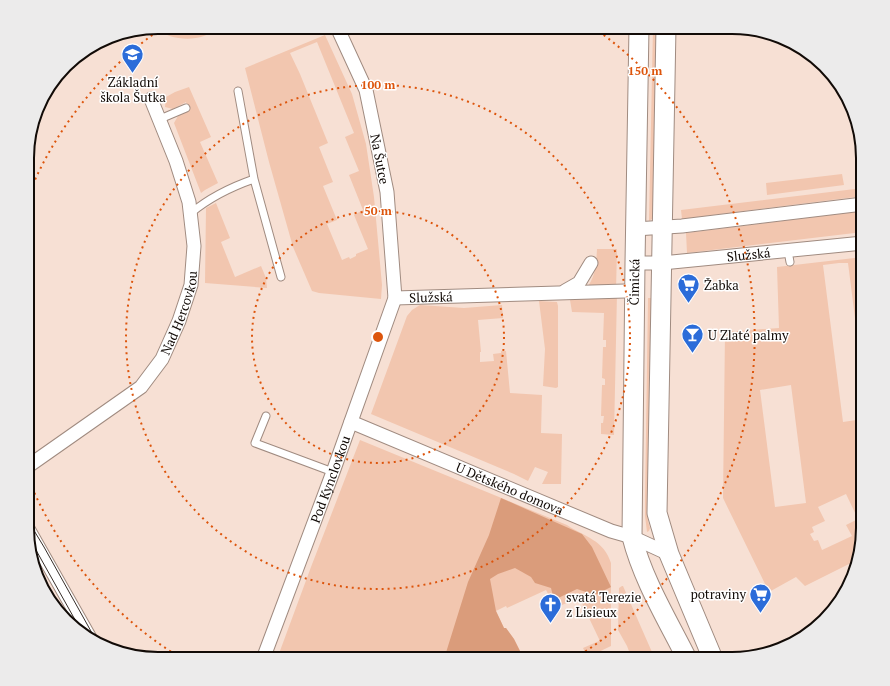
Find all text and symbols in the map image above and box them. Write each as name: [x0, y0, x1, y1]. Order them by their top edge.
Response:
school or university icon: Základní škola Šutka: [120, 41, 146, 74]
text: 150 m: [628, 63, 662, 78]
place label: Základní škola Šutka: [100, 73, 166, 106]
text: 100 m: [361, 77, 395, 92]
street label: Na Šutce: [366, 132, 394, 186]
text: 50 m: [364, 203, 392, 218]
street label: Služská: [726, 243, 772, 266]
street label: Čimická: [625, 258, 643, 306]
street label: Nad Hercovkou: [156, 270, 201, 358]
supermarket icon: Žabka: [676, 272, 702, 305]
place label: Žabka: [704, 276, 739, 294]
street label: Služská: [409, 287, 453, 307]
bar icon: U Zlaté palmy: [679, 322, 705, 355]
place label: U Zlaté palmy: [708, 326, 789, 344]
centre of rings: [371, 330, 385, 344]
street label: Pod Kynclovkou: [306, 433, 354, 525]
street label: U Dětského domova: [453, 458, 567, 519]
supermarket icon: potraviny: [748, 581, 774, 614]
place label: potraviny: [690, 585, 746, 603]
place label: svatá Terezie z Lisieux: [566, 588, 641, 621]
church icon: svatá Terezie z Lisieux: [537, 591, 563, 624]

